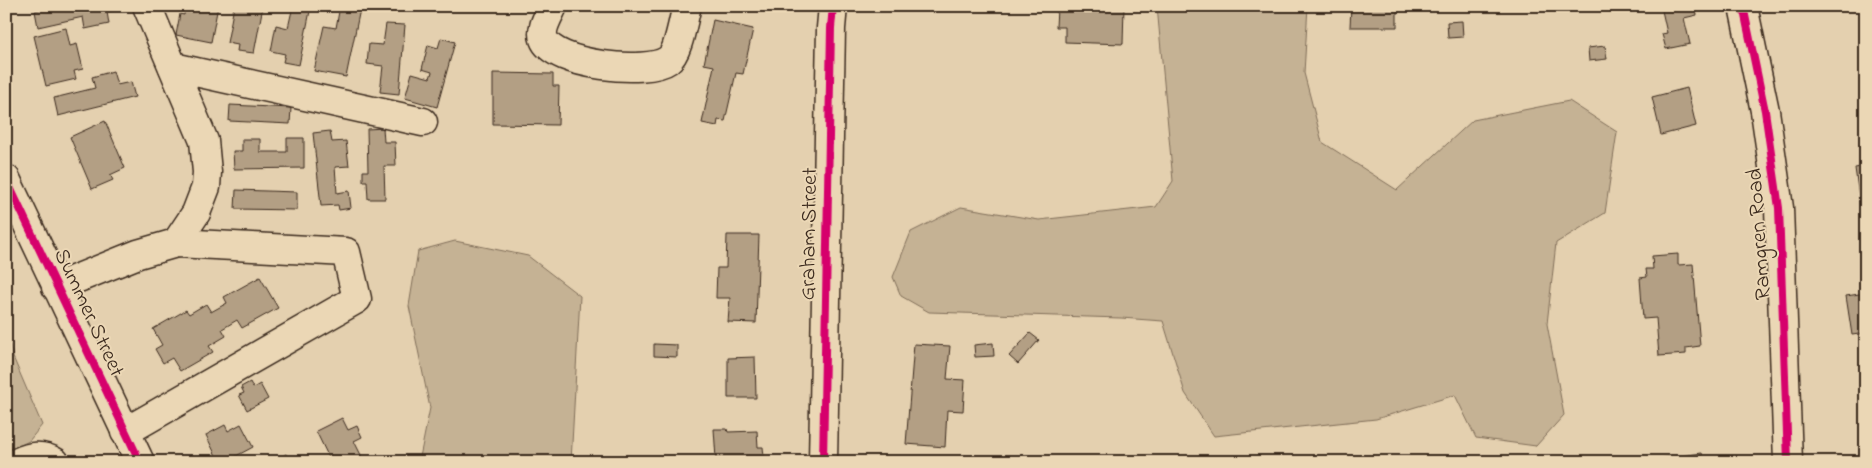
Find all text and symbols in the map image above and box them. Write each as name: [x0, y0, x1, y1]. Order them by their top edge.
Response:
street label: Graham Street: [793, 167, 827, 301]
street label: Ramgren Road: [1739, 167, 1782, 301]
street label: Summer Street: [44, 244, 132, 383]

